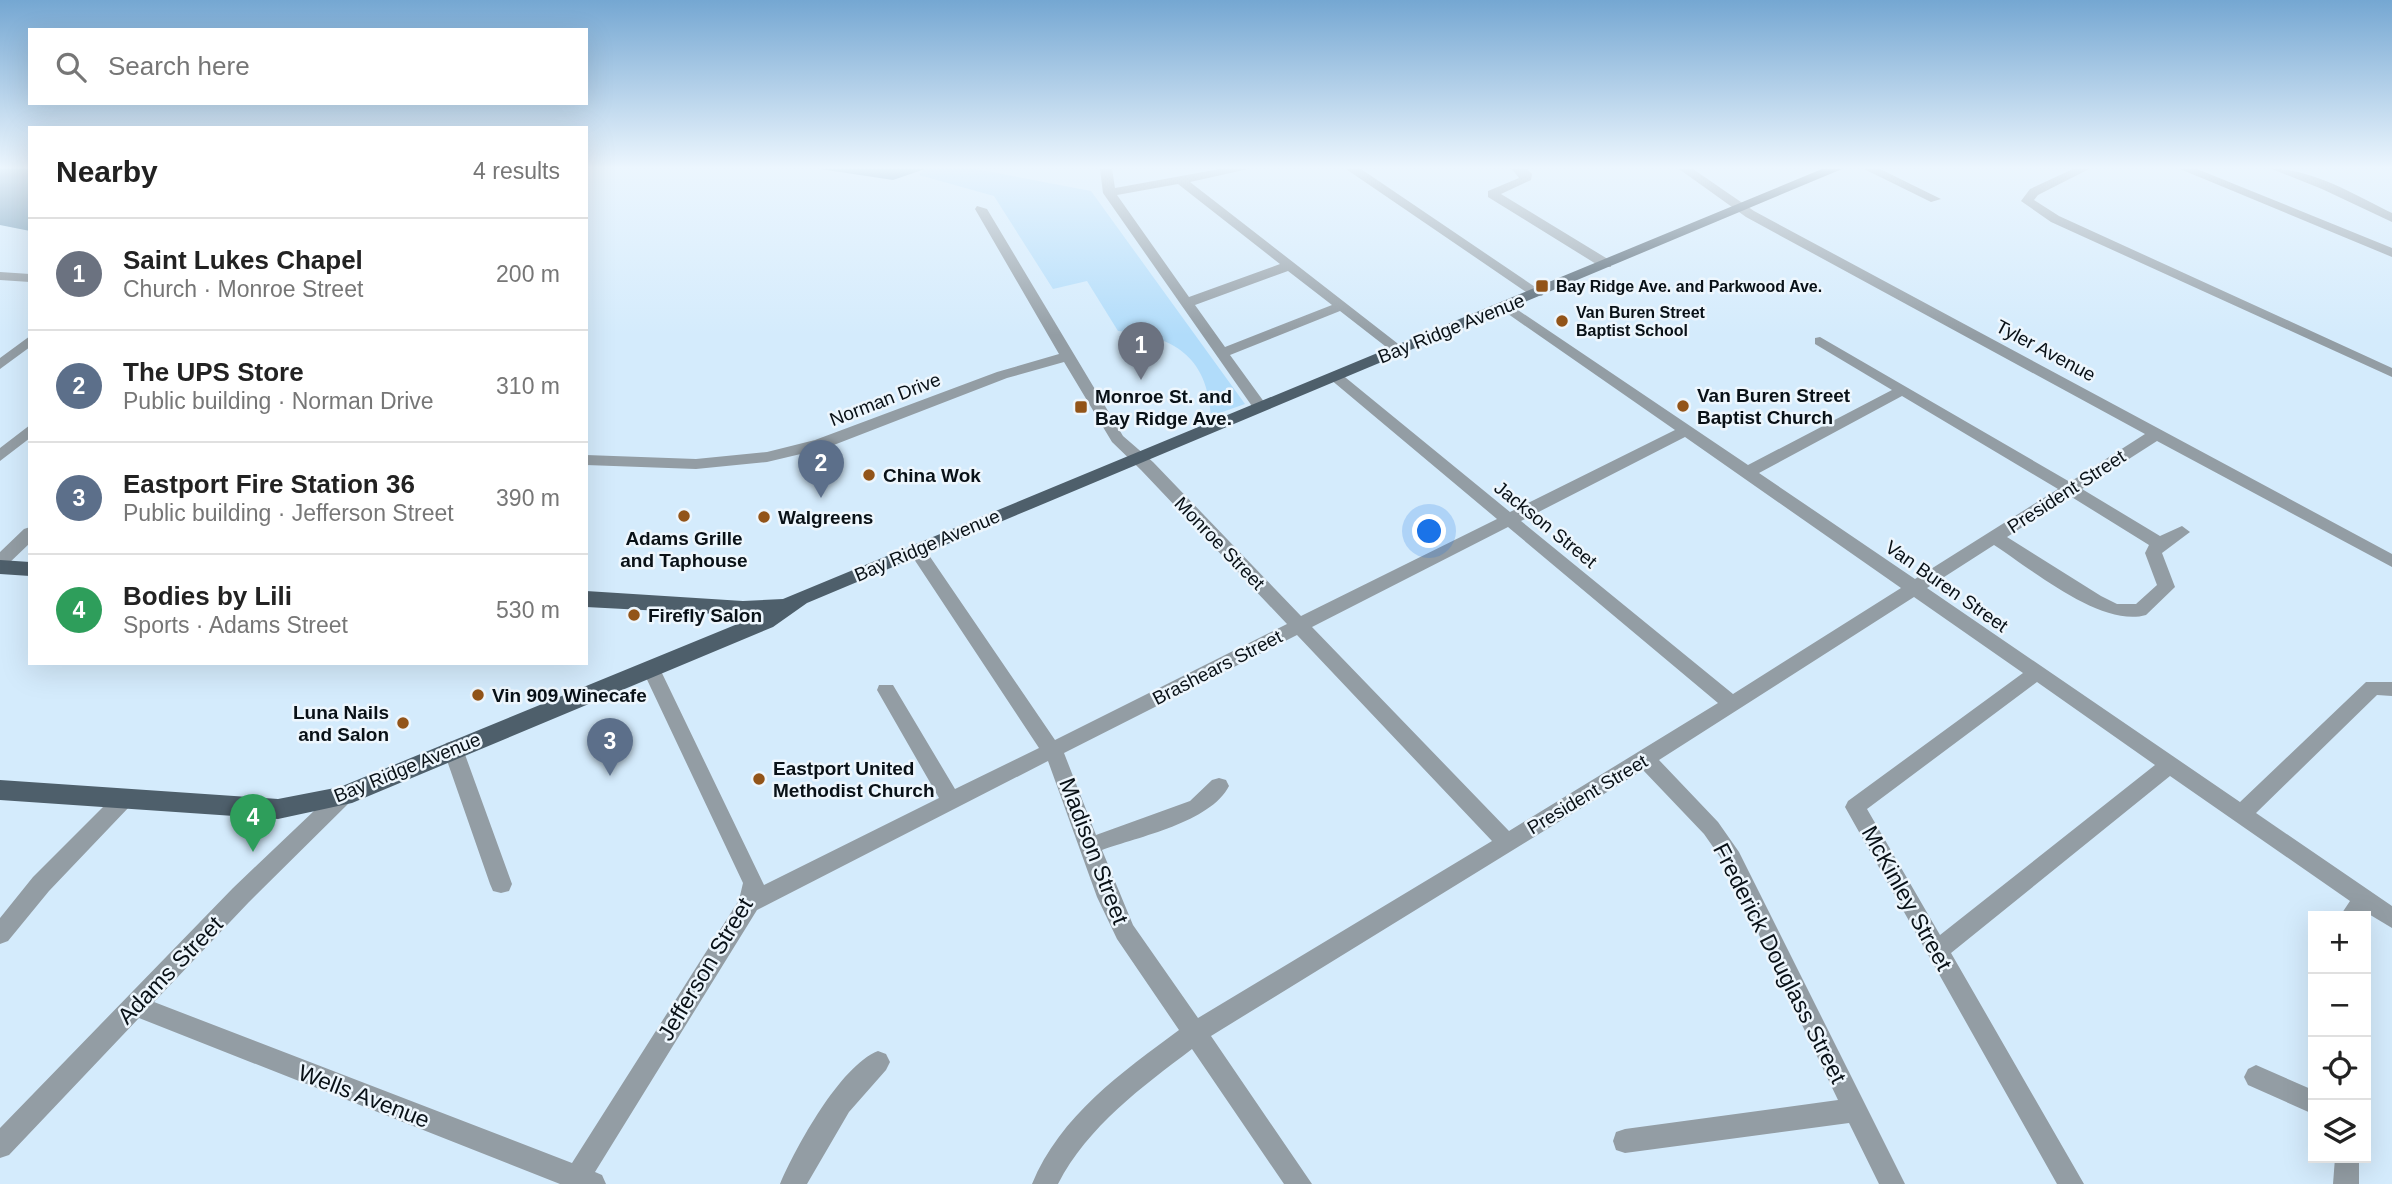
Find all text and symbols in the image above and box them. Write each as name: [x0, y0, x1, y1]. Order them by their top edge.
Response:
search box: [28, 28, 588, 105]
icon: search: [52, 48, 90, 86]
text: Search here: [108, 51, 250, 81]
text: Nearby: [56, 155, 158, 188]
text: 4 results: [473, 158, 560, 184]
text: Saint Lukes Chapel: [123, 245, 363, 275]
text: 1: [73, 261, 85, 287]
text: 200 m: [496, 261, 560, 287]
text: Church · Monroe Street: [123, 276, 363, 302]
marker: Bay Ridge Ave. and Parkwood Ave.: [1534, 278, 1550, 294]
place label: Bay Ridge Ave. and Parkwood Ave.: [1556, 278, 1822, 295]
street label: Bay Ridge Avenue: [1375, 290, 1527, 367]
place label: Van Buren Street Baptist School: [1576, 304, 1706, 339]
marker: Van Buren Street Baptist School: [1554, 313, 1570, 329]
street label: Tyler Avenue: [1992, 315, 2099, 385]
pin: 1: [1118, 322, 1164, 380]
text: The UPS Store: [123, 357, 304, 387]
street label: Norman Drive: [827, 369, 944, 430]
text: 2: [73, 373, 85, 399]
text: 310 m: [496, 373, 560, 399]
place label: Van Buren Street Baptist Church: [1697, 385, 1851, 428]
place label: Monroe St. and Bay Ridge Ave.: [1095, 386, 1232, 429]
text: Public building · Norman Drive: [123, 388, 434, 414]
marker: Van Buren Street Baptist Church: [1675, 398, 1691, 414]
marker: Monroe St. and Bay Ridge Ave.: [1073, 399, 1089, 415]
pin: 2: [798, 440, 844, 498]
street label: President Street: [2003, 445, 2130, 537]
place label: China Wok: [883, 465, 981, 486]
marker: China Wok: [861, 467, 877, 483]
text: Eastport Fire Station 36: [123, 469, 415, 499]
street label: Jackson Street: [1490, 477, 1602, 573]
text: 3: [73, 485, 85, 511]
text: 390 m: [496, 485, 560, 511]
street label: Monroe Street: [1170, 493, 1270, 594]
text: Public building · Jefferson Street: [123, 500, 454, 526]
street label: Bay Ridge Avenue: [851, 505, 1003, 586]
place label: Walgreens: [778, 507, 873, 528]
marker: Adams Grille and Taphouse: [676, 508, 692, 524]
marker: Walgreens: [756, 509, 772, 525]
your location: [1412, 514, 1446, 548]
place label: Adams Grille and Taphouse: [620, 528, 748, 571]
street label: Van Buren Street: [1882, 536, 2012, 637]
text: Bodies by Lili: [123, 581, 292, 611]
text: 4: [73, 597, 85, 623]
text: 530 m: [496, 597, 560, 623]
place label: Firefly Salon: [648, 605, 762, 626]
marker: Firefly Salon: [626, 607, 642, 623]
text: Sports · Adams Street: [123, 612, 348, 638]
street label: Brashears Street: [1149, 625, 1286, 709]
place label: Vin 909 Winecafe: [492, 685, 647, 706]
marker: Vin 909 Winecafe: [470, 687, 486, 703]
place label: Luna Nails and Salon: [293, 702, 389, 745]
marker: Luna Nails and Salon: [395, 715, 411, 731]
pin: 3: [587, 718, 633, 776]
street label: Bay Ridge Avenue: [331, 729, 483, 806]
street label: President Street: [1523, 750, 1652, 839]
place label: Eastport United Methodist Church: [773, 758, 935, 801]
marker: Eastport United Methodist Church: [751, 771, 767, 787]
street label: Madison Street: [1054, 774, 1134, 928]
pin: 4: [230, 794, 276, 852]
street label: McKinley Street: [1857, 821, 1958, 975]
street label: Frederick Douglass Street: [1708, 839, 1852, 1088]
street label: Jefferson Street: [652, 892, 758, 1045]
street label: Adams Street: [112, 910, 228, 1029]
map controls: [2308, 911, 2371, 1163]
button: +: [2308, 911, 2371, 974]
button: −: [2308, 974, 2371, 1037]
button: locate: [2308, 1037, 2371, 1100]
street label: Wells Avenue: [295, 1059, 433, 1133]
button: layers: [2308, 1100, 2371, 1163]

